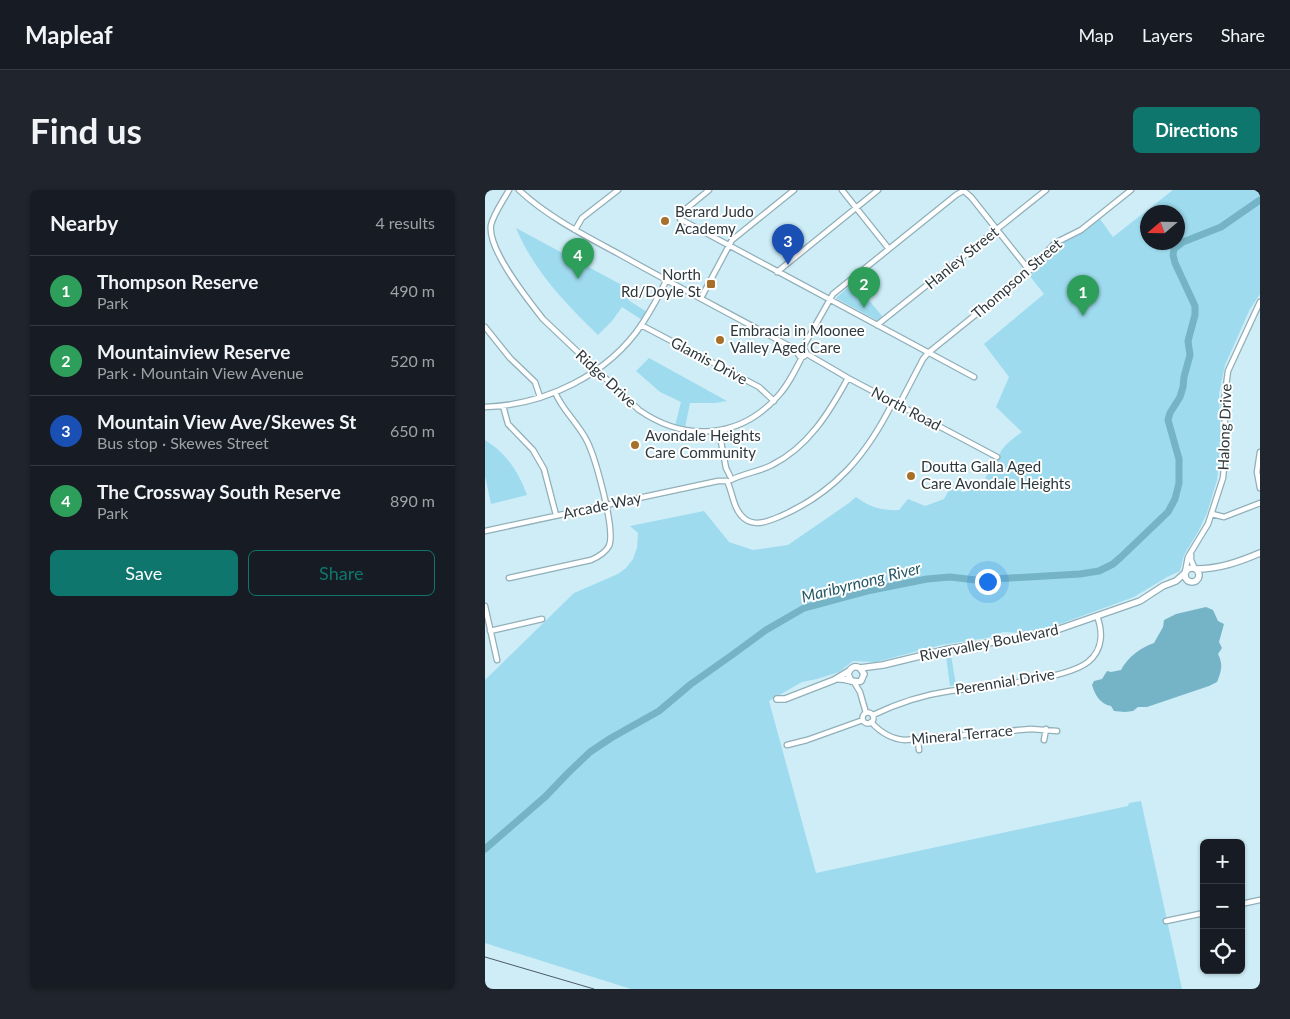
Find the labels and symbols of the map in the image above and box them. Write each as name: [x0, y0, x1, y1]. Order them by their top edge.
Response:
place label: Berard Judo Academy: [675, 202, 754, 237]
north arrow: [1140, 205, 1185, 250]
marker: Berard Judo Academy: [659, 215, 671, 227]
street label: Hanley Street: [921, 222, 1002, 292]
pin: 3: [772, 224, 804, 265]
street label: Thompson Street: [968, 234, 1065, 322]
pin: 4: [562, 238, 594, 279]
place label: North Rd/Doyle St: [621, 265, 702, 300]
pin: 2: [848, 267, 880, 308]
pin: 1: [1067, 275, 1099, 316]
marker: North Rd/Doyle St: [705, 278, 717, 290]
place label: Embracia in Moonee Valley Aged Care: [730, 321, 865, 356]
street label: Glamis Drive: [668, 332, 751, 388]
marker: Embracia in Moonee Valley Aged Care: [714, 334, 726, 346]
street label: Ridge Drive: [573, 346, 641, 411]
street label: North Road: [869, 382, 944, 434]
street label: Halong Drive: [1213, 383, 1235, 471]
place label: Avondale Heights Care Community: [645, 426, 761, 461]
marker: Avondale Heights Care Community: [629, 439, 641, 451]
place label: Doutta Galla Aged Care Avondale Heights: [921, 457, 1071, 492]
marker: Doutta Galla Aged Care Avondale Heights: [905, 470, 917, 482]
street label: Arcade Way: [561, 488, 643, 522]
water label: Maribyrnong River: [799, 557, 923, 606]
your location: [975, 569, 1001, 595]
street label: Rivervalley Boulevard: [918, 620, 1060, 664]
street label: Perennial Drive: [954, 664, 1056, 698]
street label: Mineral Terrace: [911, 721, 1013, 747]

